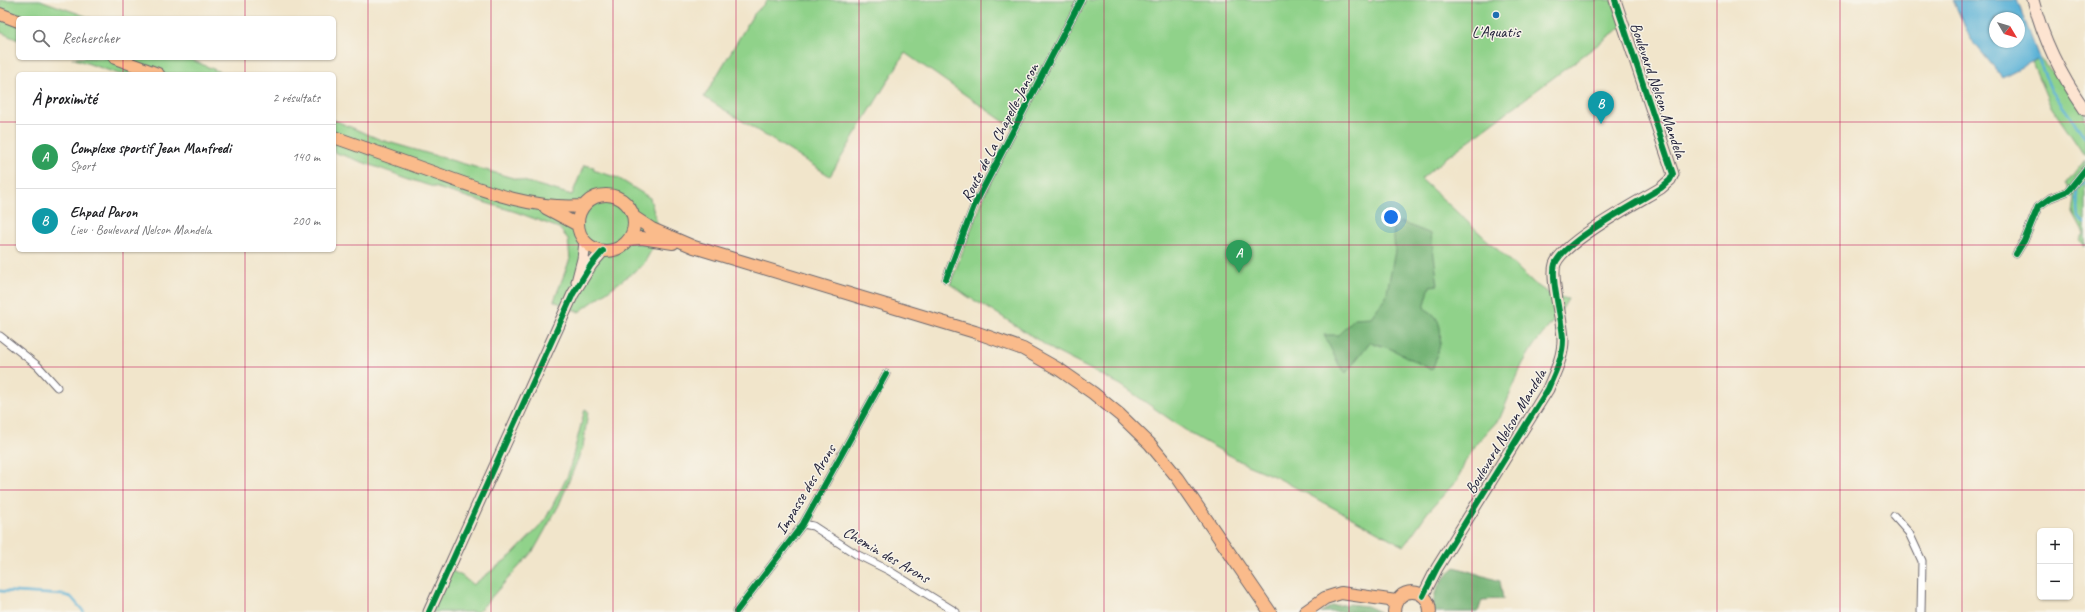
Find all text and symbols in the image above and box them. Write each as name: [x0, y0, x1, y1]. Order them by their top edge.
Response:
marker: L'Aquatis: [1491, 10, 1501, 20]
north arrow: [1989, 12, 2025, 48]
search box: [16, 16, 336, 60]
street label: Boulevard Nelson Mandela: [1625, 20, 1691, 162]
place label: L'Aquatis: [1472, 22, 1522, 42]
icon: search: [30, 27, 52, 49]
text: Rechercher: [62, 29, 120, 48]
street label: Route de La Chapelle-Janson: [956, 59, 1044, 205]
text: À proximité: [32, 88, 97, 109]
text: 2 résultats: [272, 90, 320, 106]
pin: B: [1588, 91, 1614, 124]
text: Complexe sportif Jean Manfredi: [70, 139, 231, 158]
text: A: [42, 149, 48, 165]
text: 140 m: [292, 149, 320, 165]
text: Sport: [70, 158, 95, 174]
text: Ehpad Paron: [70, 203, 137, 222]
your location: [1381, 207, 1401, 227]
text: B: [42, 213, 48, 229]
text: 200 m: [292, 213, 320, 229]
text: Lieu · Boulevard Nelson Mandela: [70, 222, 211, 238]
pin: A: [1226, 240, 1252, 273]
street label: Boulevard Nelson Mandela: [1461, 364, 1552, 498]
street label: Impasse des Arons: [771, 440, 841, 538]
street label: Chemin des Arons: [840, 522, 935, 589]
map controls: [2037, 528, 2073, 600]
button: +: [2037, 528, 2073, 564]
button: −: [2037, 564, 2073, 600]

